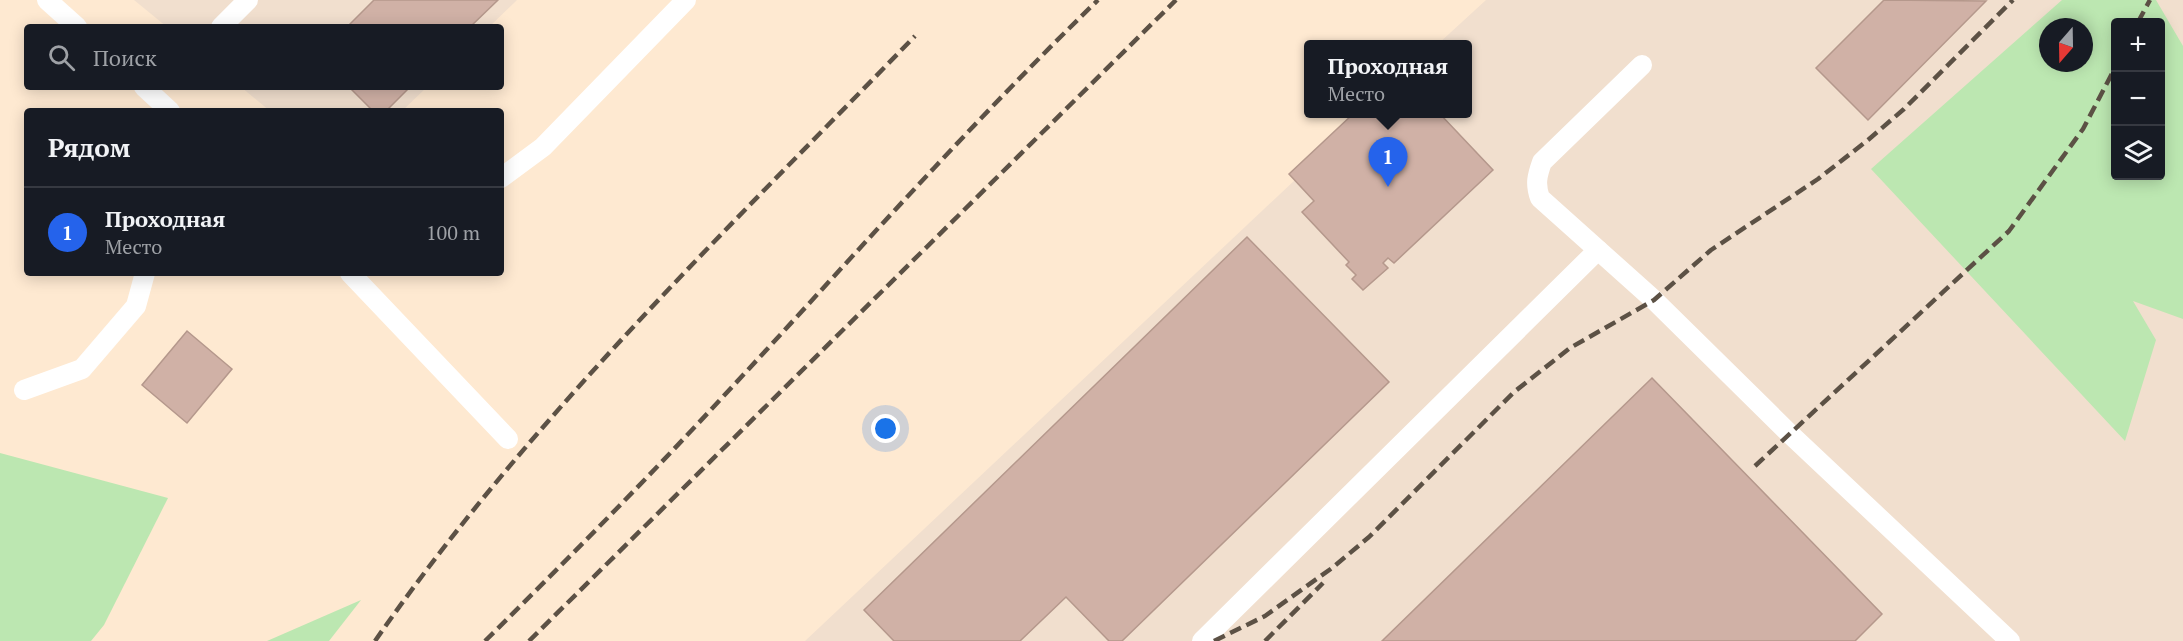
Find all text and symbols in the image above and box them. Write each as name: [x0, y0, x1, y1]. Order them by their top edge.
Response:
north arrow: [2039, 18, 2093, 72]
map controls: [2111, 18, 2165, 180]
button: +: [2111, 18, 2165, 72]
search box: [24, 24, 504, 90]
popup: [1304, 40, 1472, 118]
icon: search: [45, 41, 78, 74]
text: Поиск: [93, 43, 157, 72]
text: Проходная: [1328, 51, 1448, 80]
button: −: [2111, 72, 2165, 126]
text: Место: [1328, 80, 1385, 107]
button: layers: [2111, 126, 2165, 180]
text: Рядом: [48, 130, 131, 164]
pin: 1: [1368, 138, 1408, 187]
text: Проходная: [105, 204, 225, 233]
text: 1: [62, 219, 73, 246]
text: 100 m: [426, 219, 480, 246]
text: Место: [105, 233, 162, 260]
your location: [871, 414, 900, 443]

